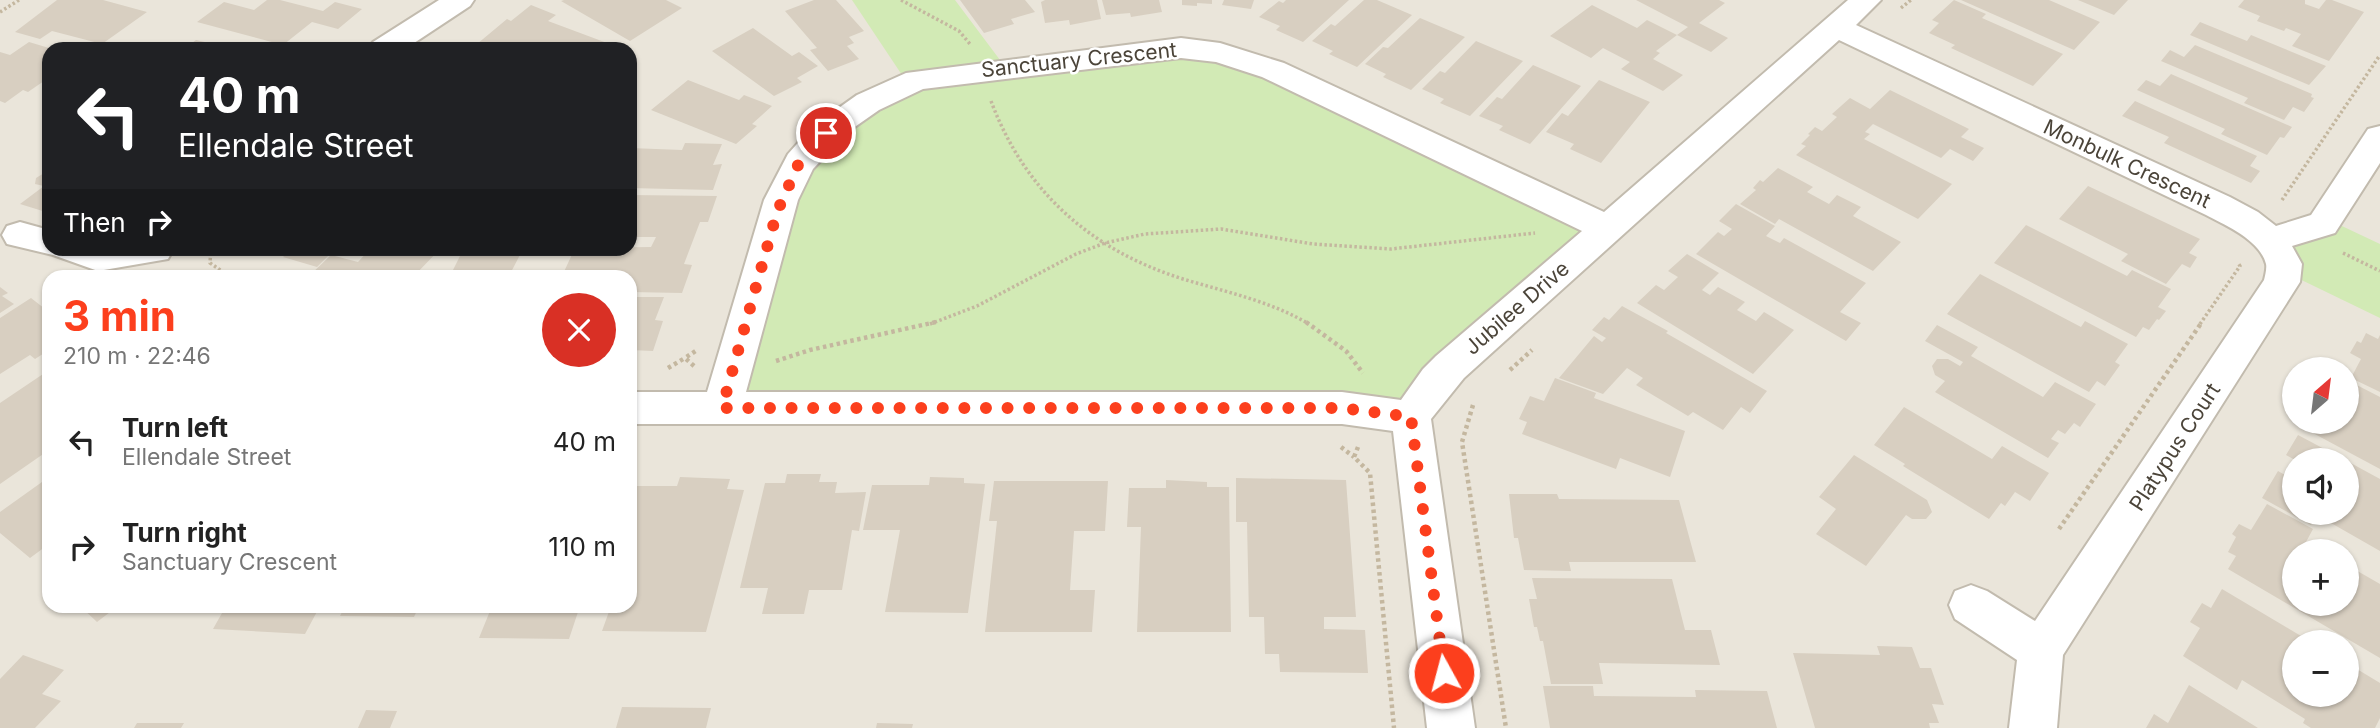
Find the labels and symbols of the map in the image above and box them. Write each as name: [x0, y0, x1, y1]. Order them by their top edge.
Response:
street label: Sanctuary Crescent: [980, 37, 1178, 82]
pin: [796, 103, 856, 163]
street label: Monbulk Crescent: [2040, 114, 2215, 213]
street label: Jubilee Drive: [1459, 256, 1574, 360]
north arrow: [2282, 357, 2359, 434]
street label: Platypus Court: [2124, 378, 2225, 515]
position arrow: [1407, 636, 1481, 710]

